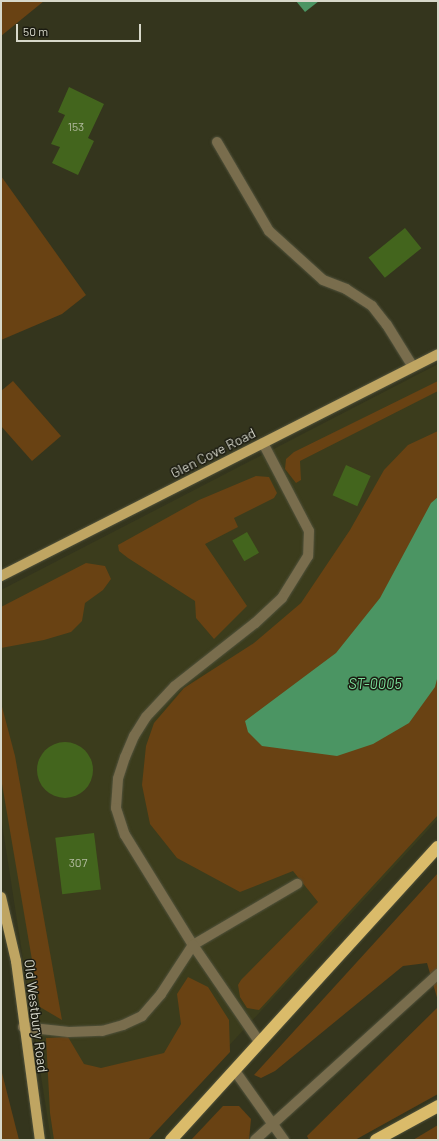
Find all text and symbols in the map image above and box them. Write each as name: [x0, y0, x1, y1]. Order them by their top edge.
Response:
scale bar: [18, 16, 143, 42]
text: 50 m: [23, 24, 48, 38]
house number: 153: [68, 120, 84, 134]
street label: Glen Cove Road: [168, 424, 258, 482]
water label: ST-0005: [348, 675, 402, 693]
house number: 307: [69, 856, 87, 870]
street label: Old Westbury Road: [21, 958, 51, 1074]

